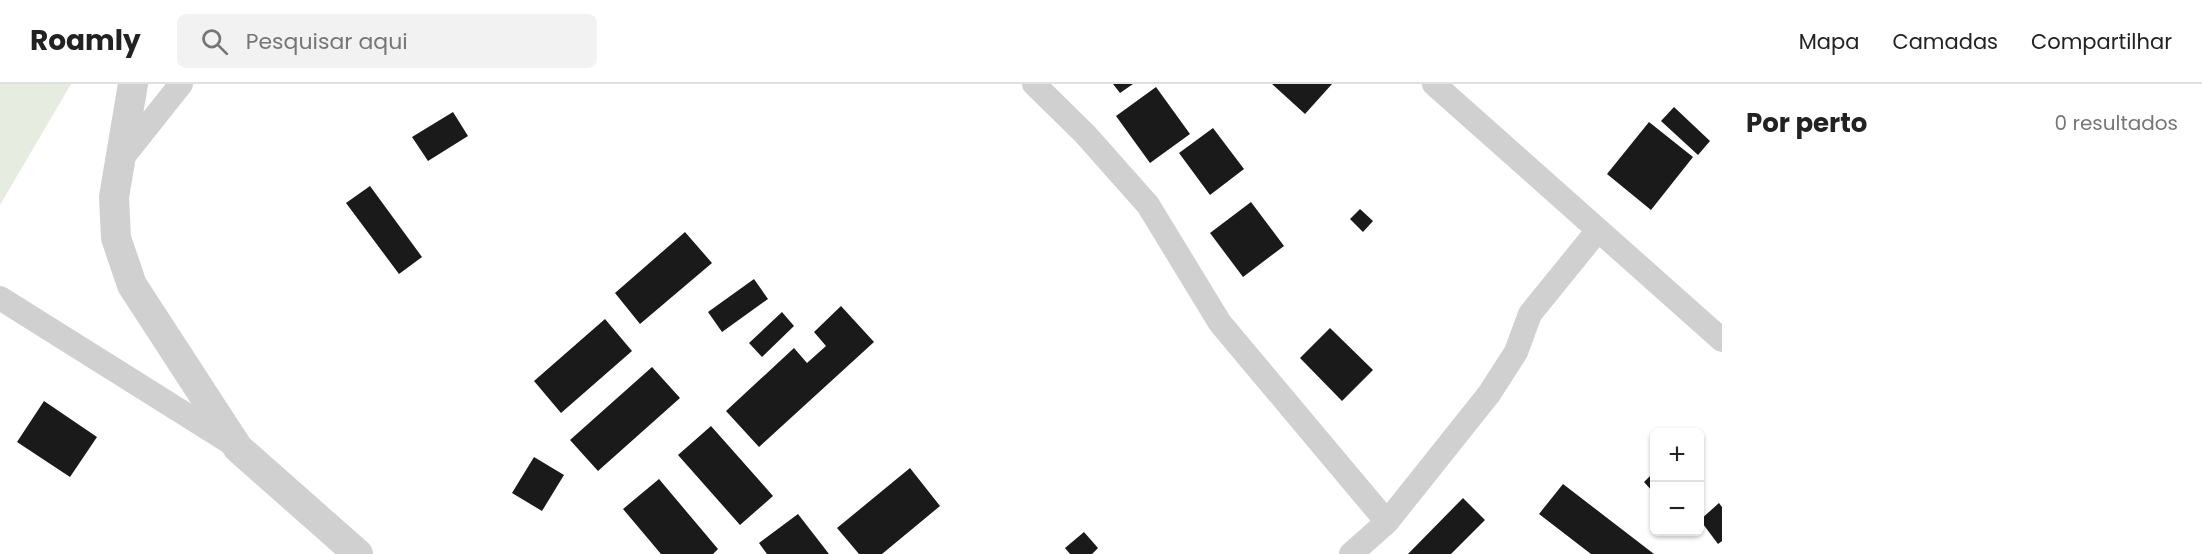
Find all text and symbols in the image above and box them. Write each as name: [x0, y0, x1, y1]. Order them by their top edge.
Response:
search box: [177, 14, 597, 68]
text: Roamly: [30, 21, 141, 60]
icon: search: [198, 25, 231, 58]
text: Pesquisar aqui: [246, 26, 408, 57]
text: Mapa: [1799, 27, 1859, 56]
text: Camadas: [1892, 27, 1998, 56]
text: Compartilhar: [2031, 27, 2172, 56]
text: Por perto: [1746, 105, 1867, 141]
text: 0 resultados: [2055, 109, 2178, 137]
map controls: [1650, 428, 1704, 536]
button: +: [1650, 428, 1704, 482]
button: −: [1650, 482, 1704, 536]

